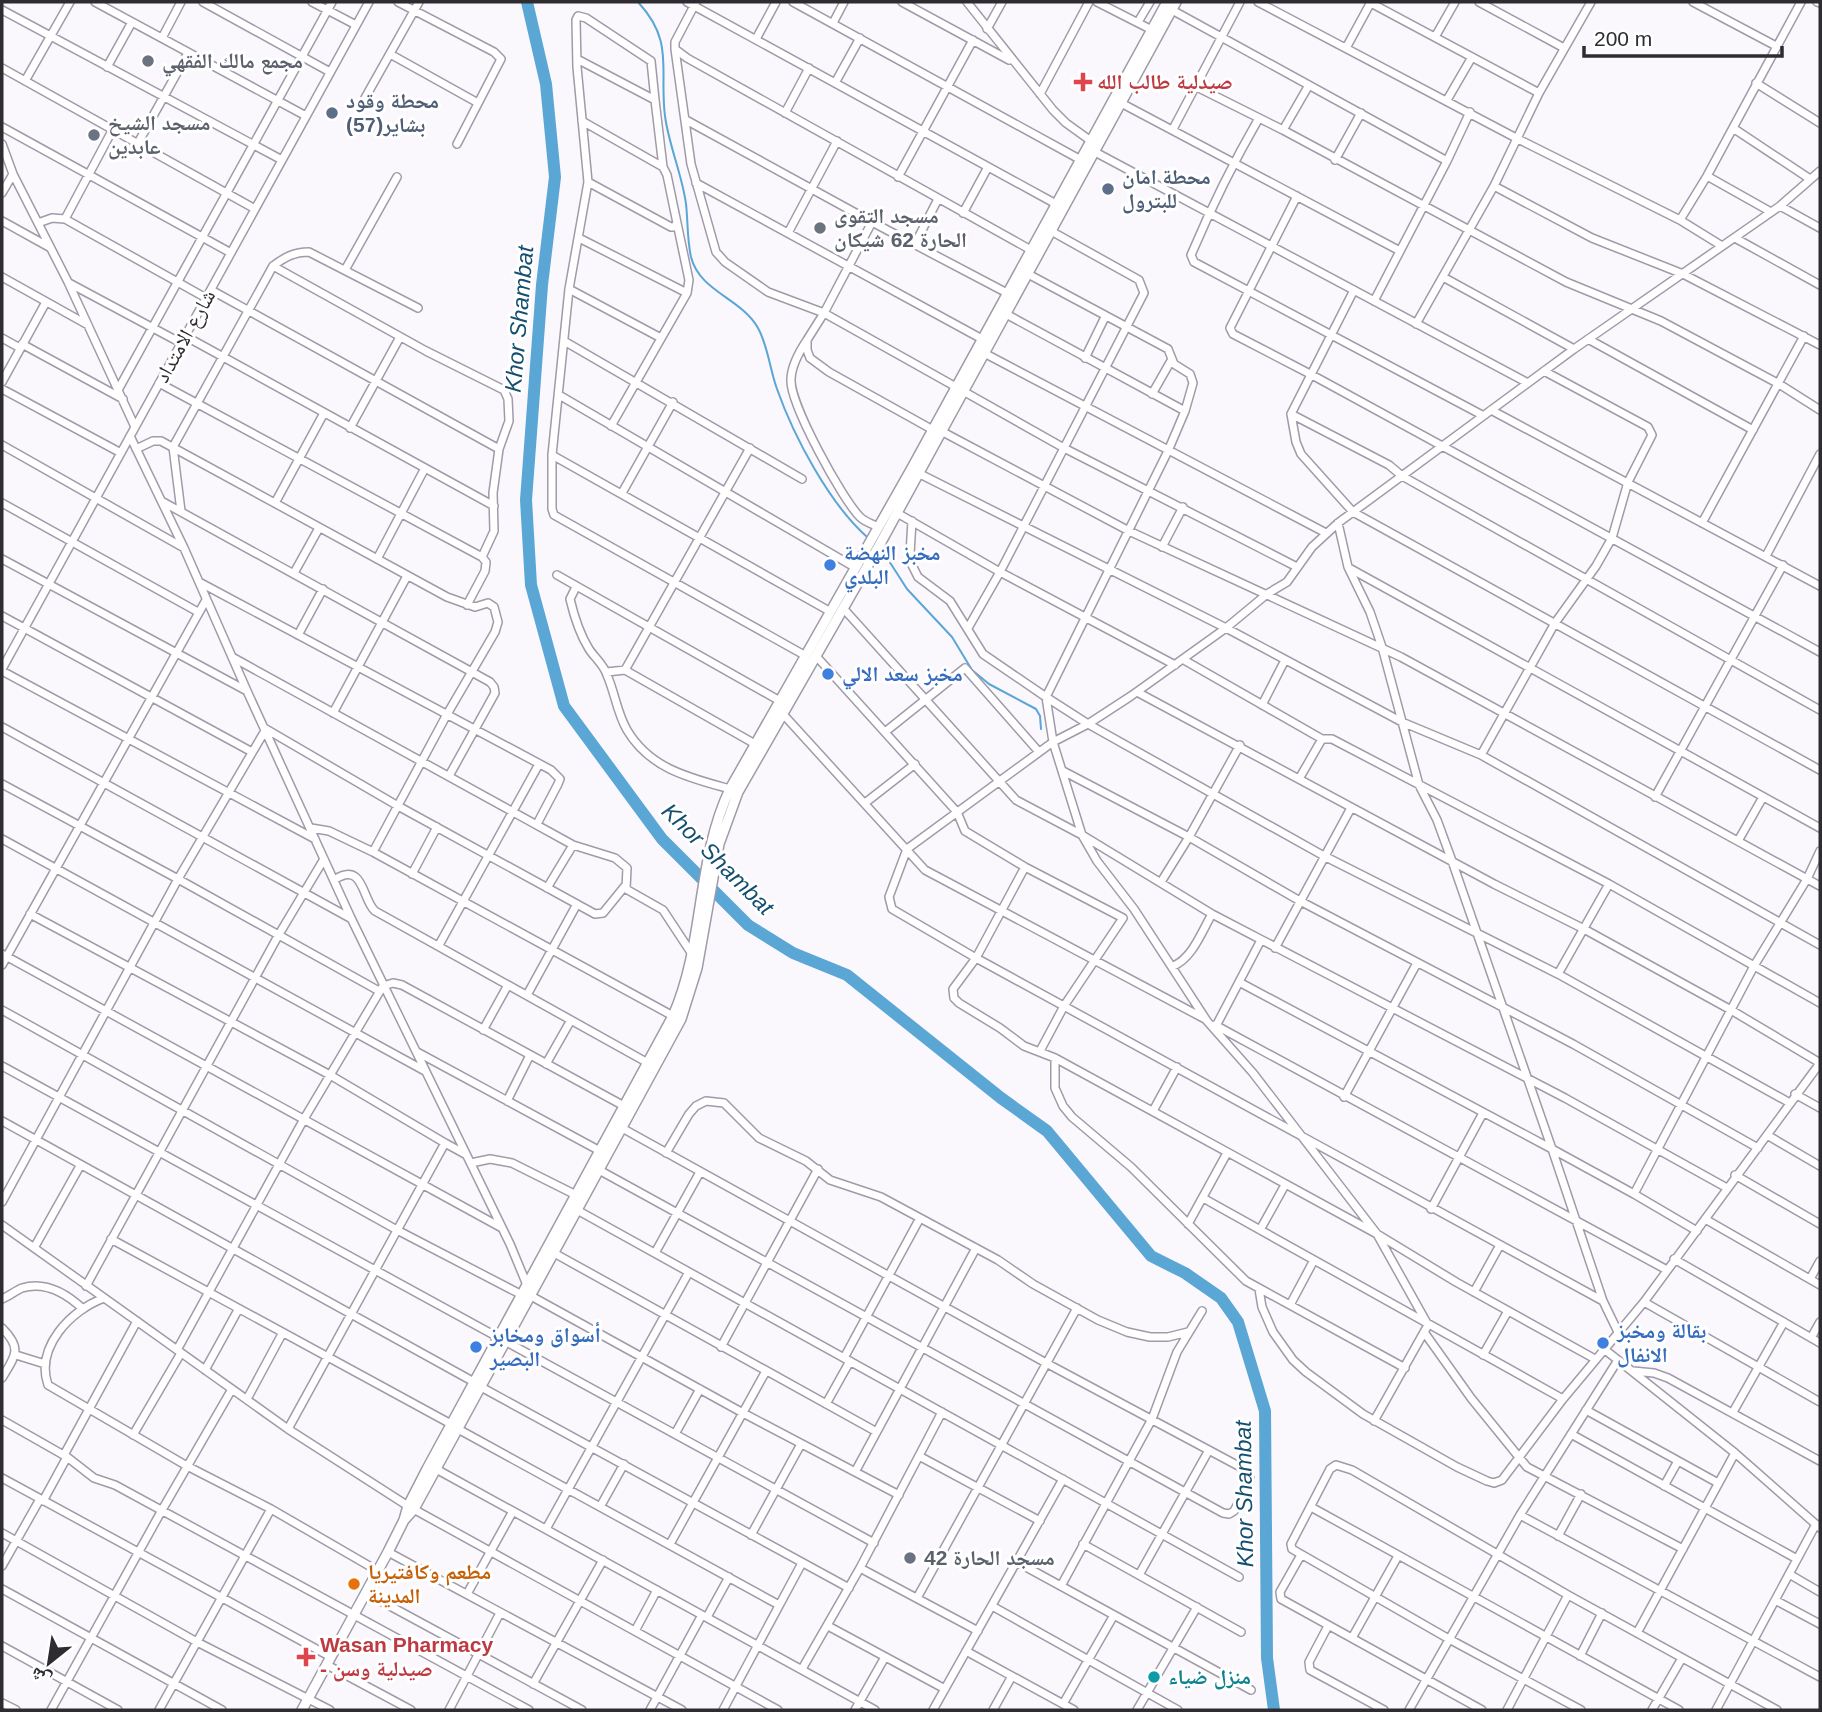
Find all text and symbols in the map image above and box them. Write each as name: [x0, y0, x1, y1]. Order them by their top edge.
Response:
scale bar: [1584, 14, 1782, 58]
text: 200 m: [1594, 27, 1652, 50]
place label: مجمع مالك الفقهي: [162, 49, 303, 77]
marker: مجمع مالك الفقهي: [140, 53, 156, 69]
place label: صيدلية طالب الله: [1097, 70, 1233, 94]
marker: صيدلية طالب الله: [1075, 74, 1091, 90]
place label: محطة وقود بشاير(57): [346, 89, 439, 137]
marker: محطة وقود بشاير(57): [324, 105, 340, 121]
place label: مسجد الشيخ عابدين: [108, 111, 210, 160]
marker: مسجد الشيخ عابدين: [86, 127, 102, 143]
place label: محطة امان للبترول: [1122, 165, 1211, 214]
marker: محطة امان للبترول: [1100, 181, 1116, 197]
place label: مسجد التقوى الحارة 62 شيكان: [834, 204, 967, 252]
marker: مسجد التقوى الحارة 62 شيكان: [812, 220, 828, 236]
water label: Khor Shambat: [500, 243, 538, 393]
street label: شارع الامتداد: [150, 285, 221, 387]
place label: مخبز النهضة البلدي: [844, 541, 941, 593]
marker: مخبز النهضة البلدي: [822, 557, 838, 573]
place label: مخبز سعد الالي: [842, 662, 963, 690]
marker: مخبز سعد الالي: [820, 666, 836, 682]
water label: Khor Shambat: [657, 798, 780, 921]
place label: بقالة ومخبز الانفال: [1616, 1319, 1706, 1368]
place label: أسواق ومخابز البصير: [489, 1321, 601, 1371]
marker: بقالة ومخبز الانفال: [1595, 1335, 1611, 1351]
marker: أسواق ومخابز البصير: [468, 1339, 484, 1355]
water label: Khor Shambat: [1230, 1419, 1258, 1568]
place label: مسجد الحارة 42: [924, 1546, 1055, 1569]
marker: مسجد الحارة 42: [902, 1550, 918, 1566]
place label: مطعم وكافتيريا المدينة: [368, 1560, 491, 1608]
marker: مطعم وكافتيريا المدينة: [346, 1576, 362, 1592]
north arrow: [14, 1628, 84, 1698]
place label: Wasan Pharmacy - صيدلية وسن: [320, 1633, 493, 1682]
marker: Wasan Pharmacy - صيدلية وسن: [298, 1649, 314, 1665]
text: ش: [27, 1662, 55, 1691]
place label: منزل ضياء: [1168, 1665, 1251, 1690]
marker: منزل ضياء: [1146, 1669, 1162, 1685]

